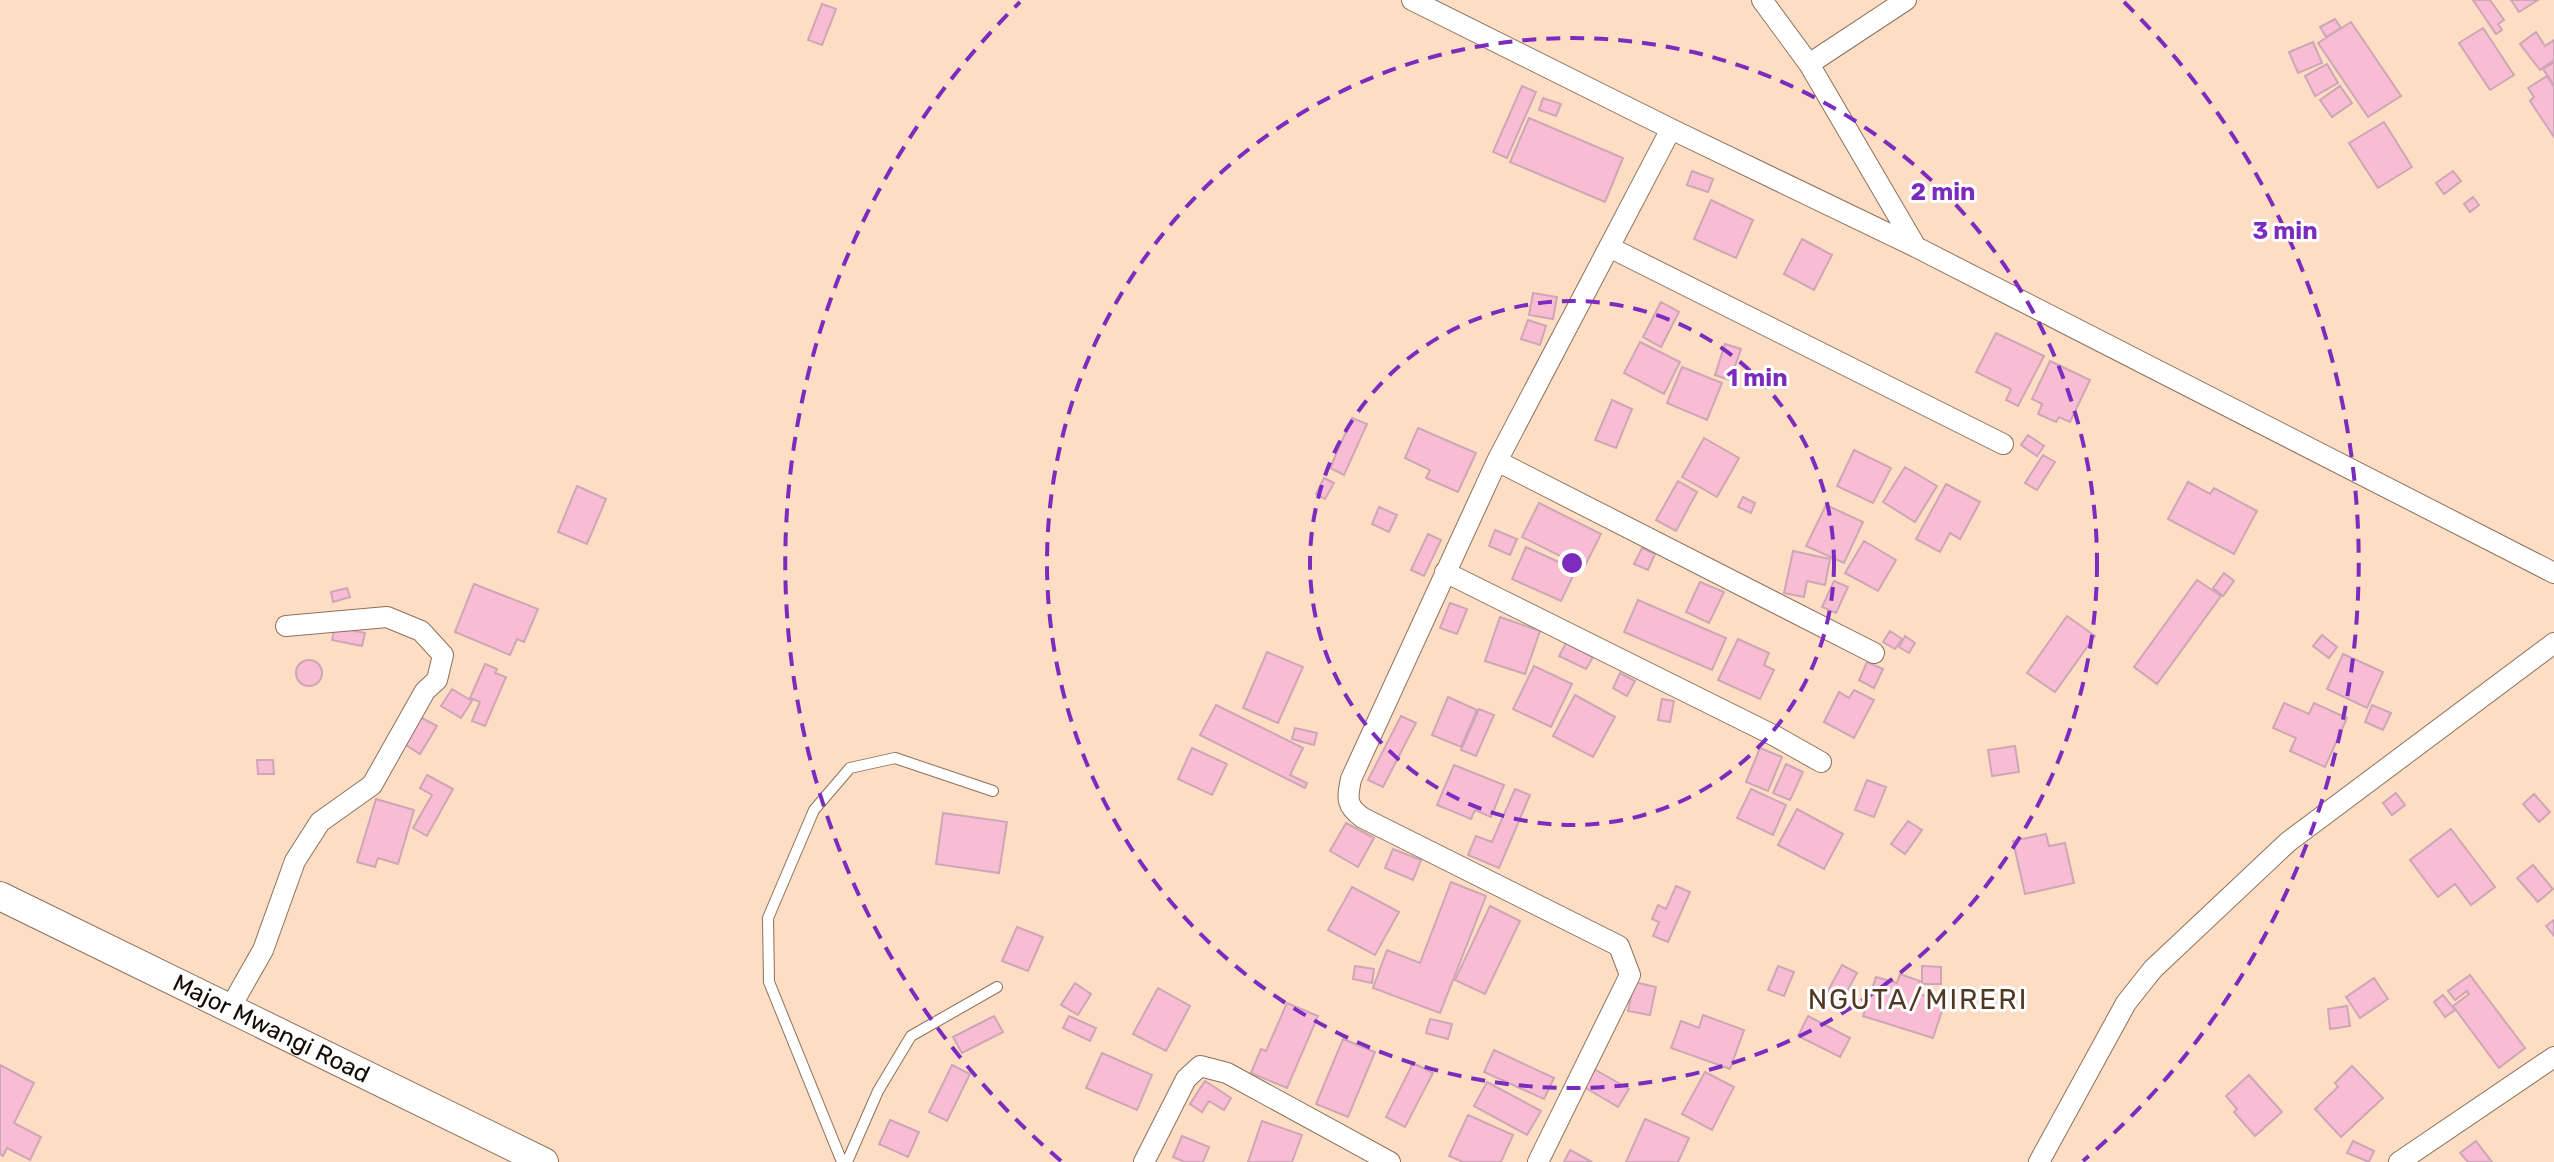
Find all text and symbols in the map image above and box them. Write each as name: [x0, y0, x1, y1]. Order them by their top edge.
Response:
text: 2 min: [1911, 178, 1976, 206]
text: 3 min: [2252, 217, 2318, 245]
text: 1 min: [1726, 364, 1788, 392]
centre of rings: [1558, 549, 1586, 577]
street label: Major Mwangi Road: [168, 969, 374, 1089]
district label: NGUTA/MIRERI: [1808, 983, 2028, 1016]

